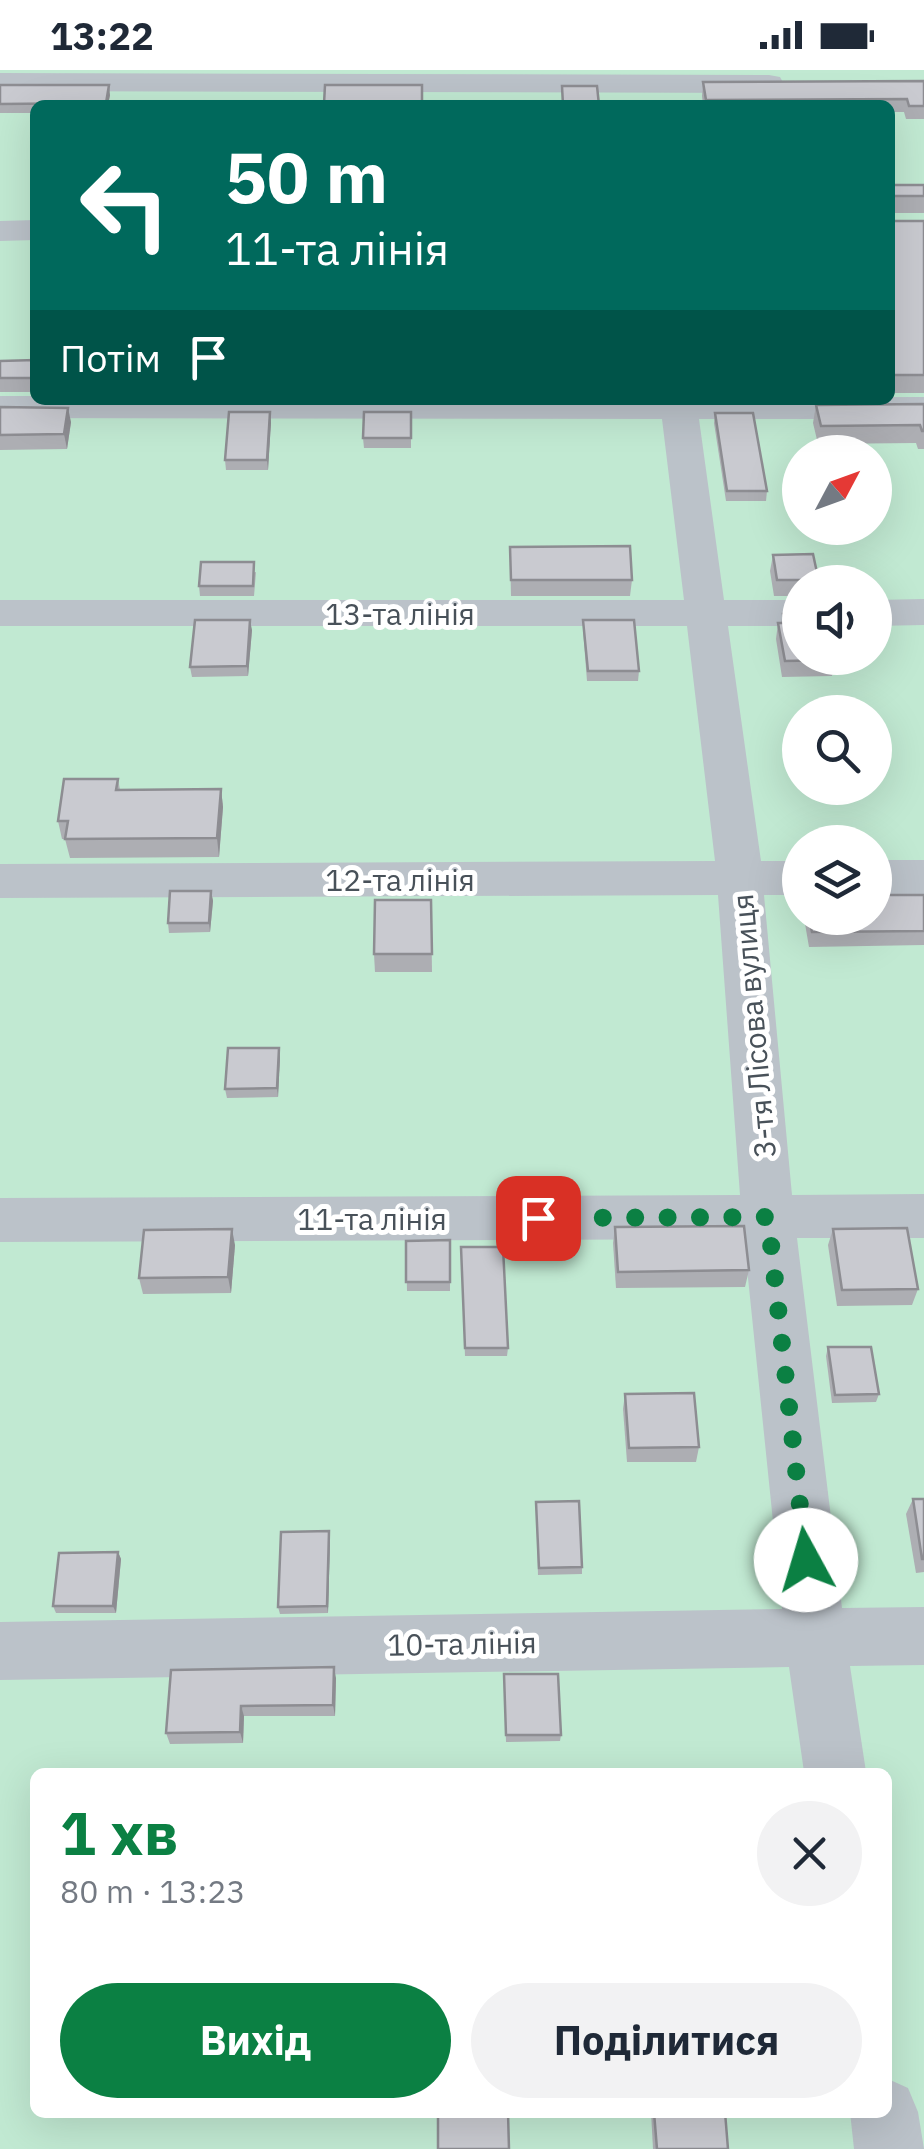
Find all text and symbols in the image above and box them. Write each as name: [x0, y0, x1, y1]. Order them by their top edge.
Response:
text: 13:22: [50, 11, 154, 60]
text: 50 m: [225, 131, 388, 222]
icon: left: [60, 140, 190, 270]
text: 11-та лінія: [225, 219, 449, 277]
icon: arrive: [181, 330, 236, 385]
text: Потім: [60, 333, 161, 382]
north arrow: [782, 435, 892, 545]
map controls: [782, 435, 892, 935]
button: sound: [782, 565, 892, 675]
street label: 13-та лінія: [325, 594, 475, 633]
button: search: [782, 695, 892, 805]
button: layers: [782, 825, 892, 935]
street label: 12-та лінія: [325, 860, 475, 899]
street label: 3-тя Лісова вулиця: [722, 892, 784, 1160]
pin: [496, 1176, 581, 1261]
icon: arrive: [511, 1191, 566, 1246]
street label: 11-та лінія: [297, 1199, 447, 1238]
position arrow: [754, 1508, 858, 1612]
street label: 10-та лінія: [387, 1622, 537, 1664]
text: 1 хв: [60, 1793, 178, 1872]
button: close: [757, 1801, 862, 1906]
text: 80 m · 13:23: [60, 1870, 246, 1912]
button: Вихід: [60, 1983, 451, 2098]
button: Поділитися: [471, 1983, 862, 2098]

